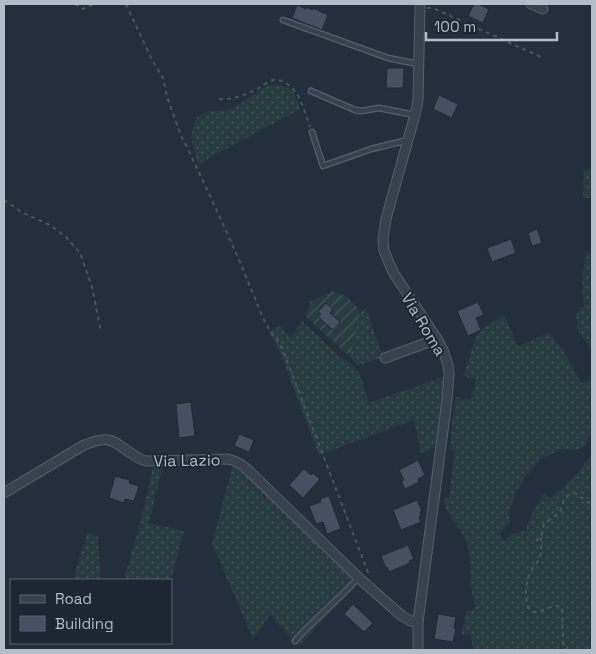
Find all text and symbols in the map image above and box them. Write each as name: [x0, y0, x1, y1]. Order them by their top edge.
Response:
scale bar: [426, 10, 557, 42]
text: 100 m: [434, 17, 476, 36]
street label: Via Roma: [397, 289, 451, 360]
street label: Via Lazio: [153, 449, 221, 472]
legend: [10, 579, 172, 644]
text: Road: [55, 589, 92, 608]
text: Building: [55, 614, 114, 633]

